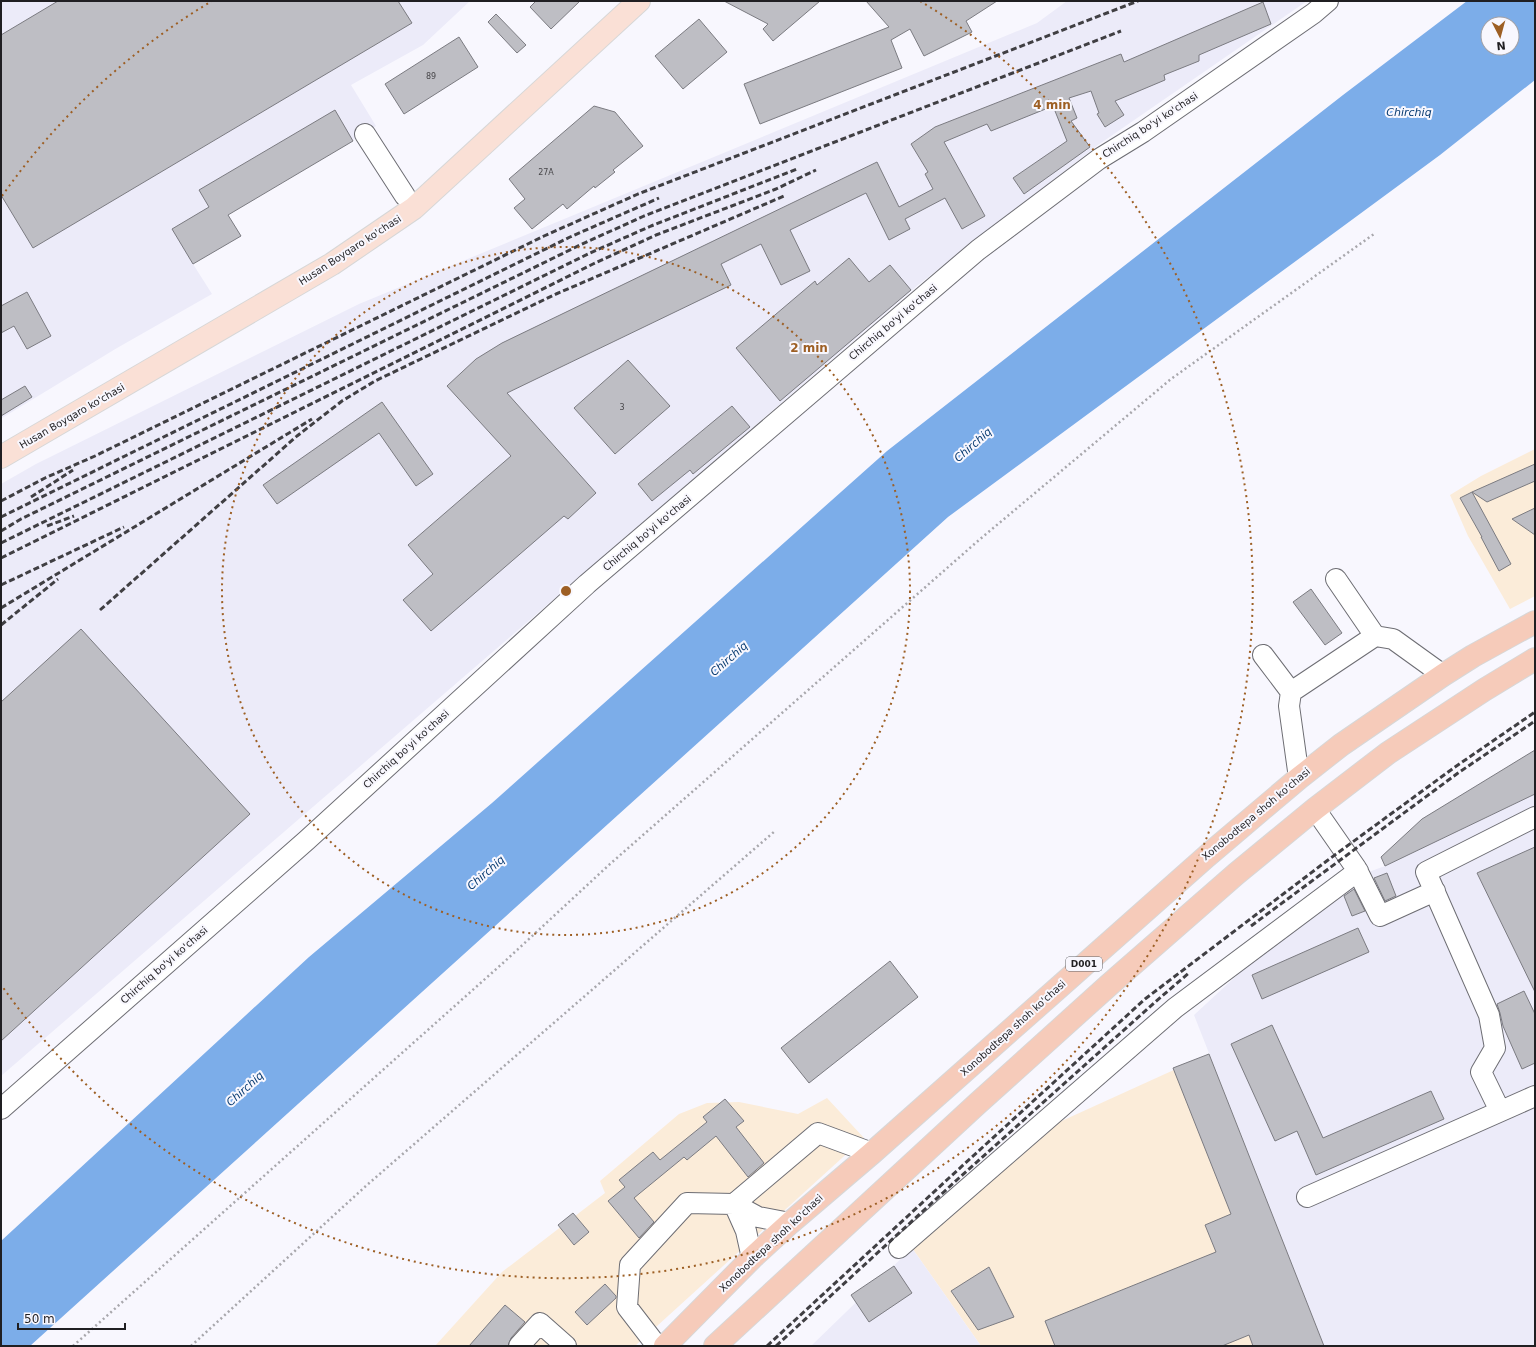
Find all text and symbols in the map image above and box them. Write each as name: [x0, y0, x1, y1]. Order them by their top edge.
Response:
north arrow: [1480, 16, 1520, 56]
text: N: [1496, 39, 1506, 52]
house number: 89: [426, 72, 436, 81]
street label: Chirchiq bo'yi ko'chasi: [1100, 90, 1200, 160]
text: 4 min: [1033, 98, 1071, 112]
water label: Chirchiq: [1386, 106, 1432, 119]
house number: 27А: [538, 168, 554, 177]
street label: Husan Boyqaro ko'chasi: [297, 213, 403, 287]
street label: Chirchiq bo'yi ko'chasi: [847, 282, 939, 362]
text: 2 min: [790, 341, 828, 355]
street label: Husan Boyqaro ko'chasi: [17, 381, 127, 451]
house number: 3: [619, 403, 625, 412]
water label: Chirchiq: [952, 425, 994, 465]
street label: Chirchiq bo'yi ko'chasi: [601, 493, 693, 573]
centre of rings: [559, 584, 573, 598]
water label: Chirchiq: [708, 639, 750, 679]
street label: Chirchiq bo'yi ko'chasi: [361, 708, 451, 790]
street label: Xonobodtepa shoh ko'chasi: [1200, 766, 1312, 862]
water label: Chirchiq: [465, 853, 507, 893]
street label: Chirchiq bo'yi ko'chasi: [118, 924, 210, 1006]
road number: D001: [1066, 957, 1102, 971]
street label: Xonobodtepa shoh ko'chasi: [958, 978, 1068, 1078]
water label: Chirchiq: [224, 1069, 266, 1109]
street label: Xonobodtepa shoh ko'chasi: [717, 1192, 825, 1294]
scale bar: [18, 1305, 125, 1331]
text: 50 m: [24, 1312, 55, 1326]

